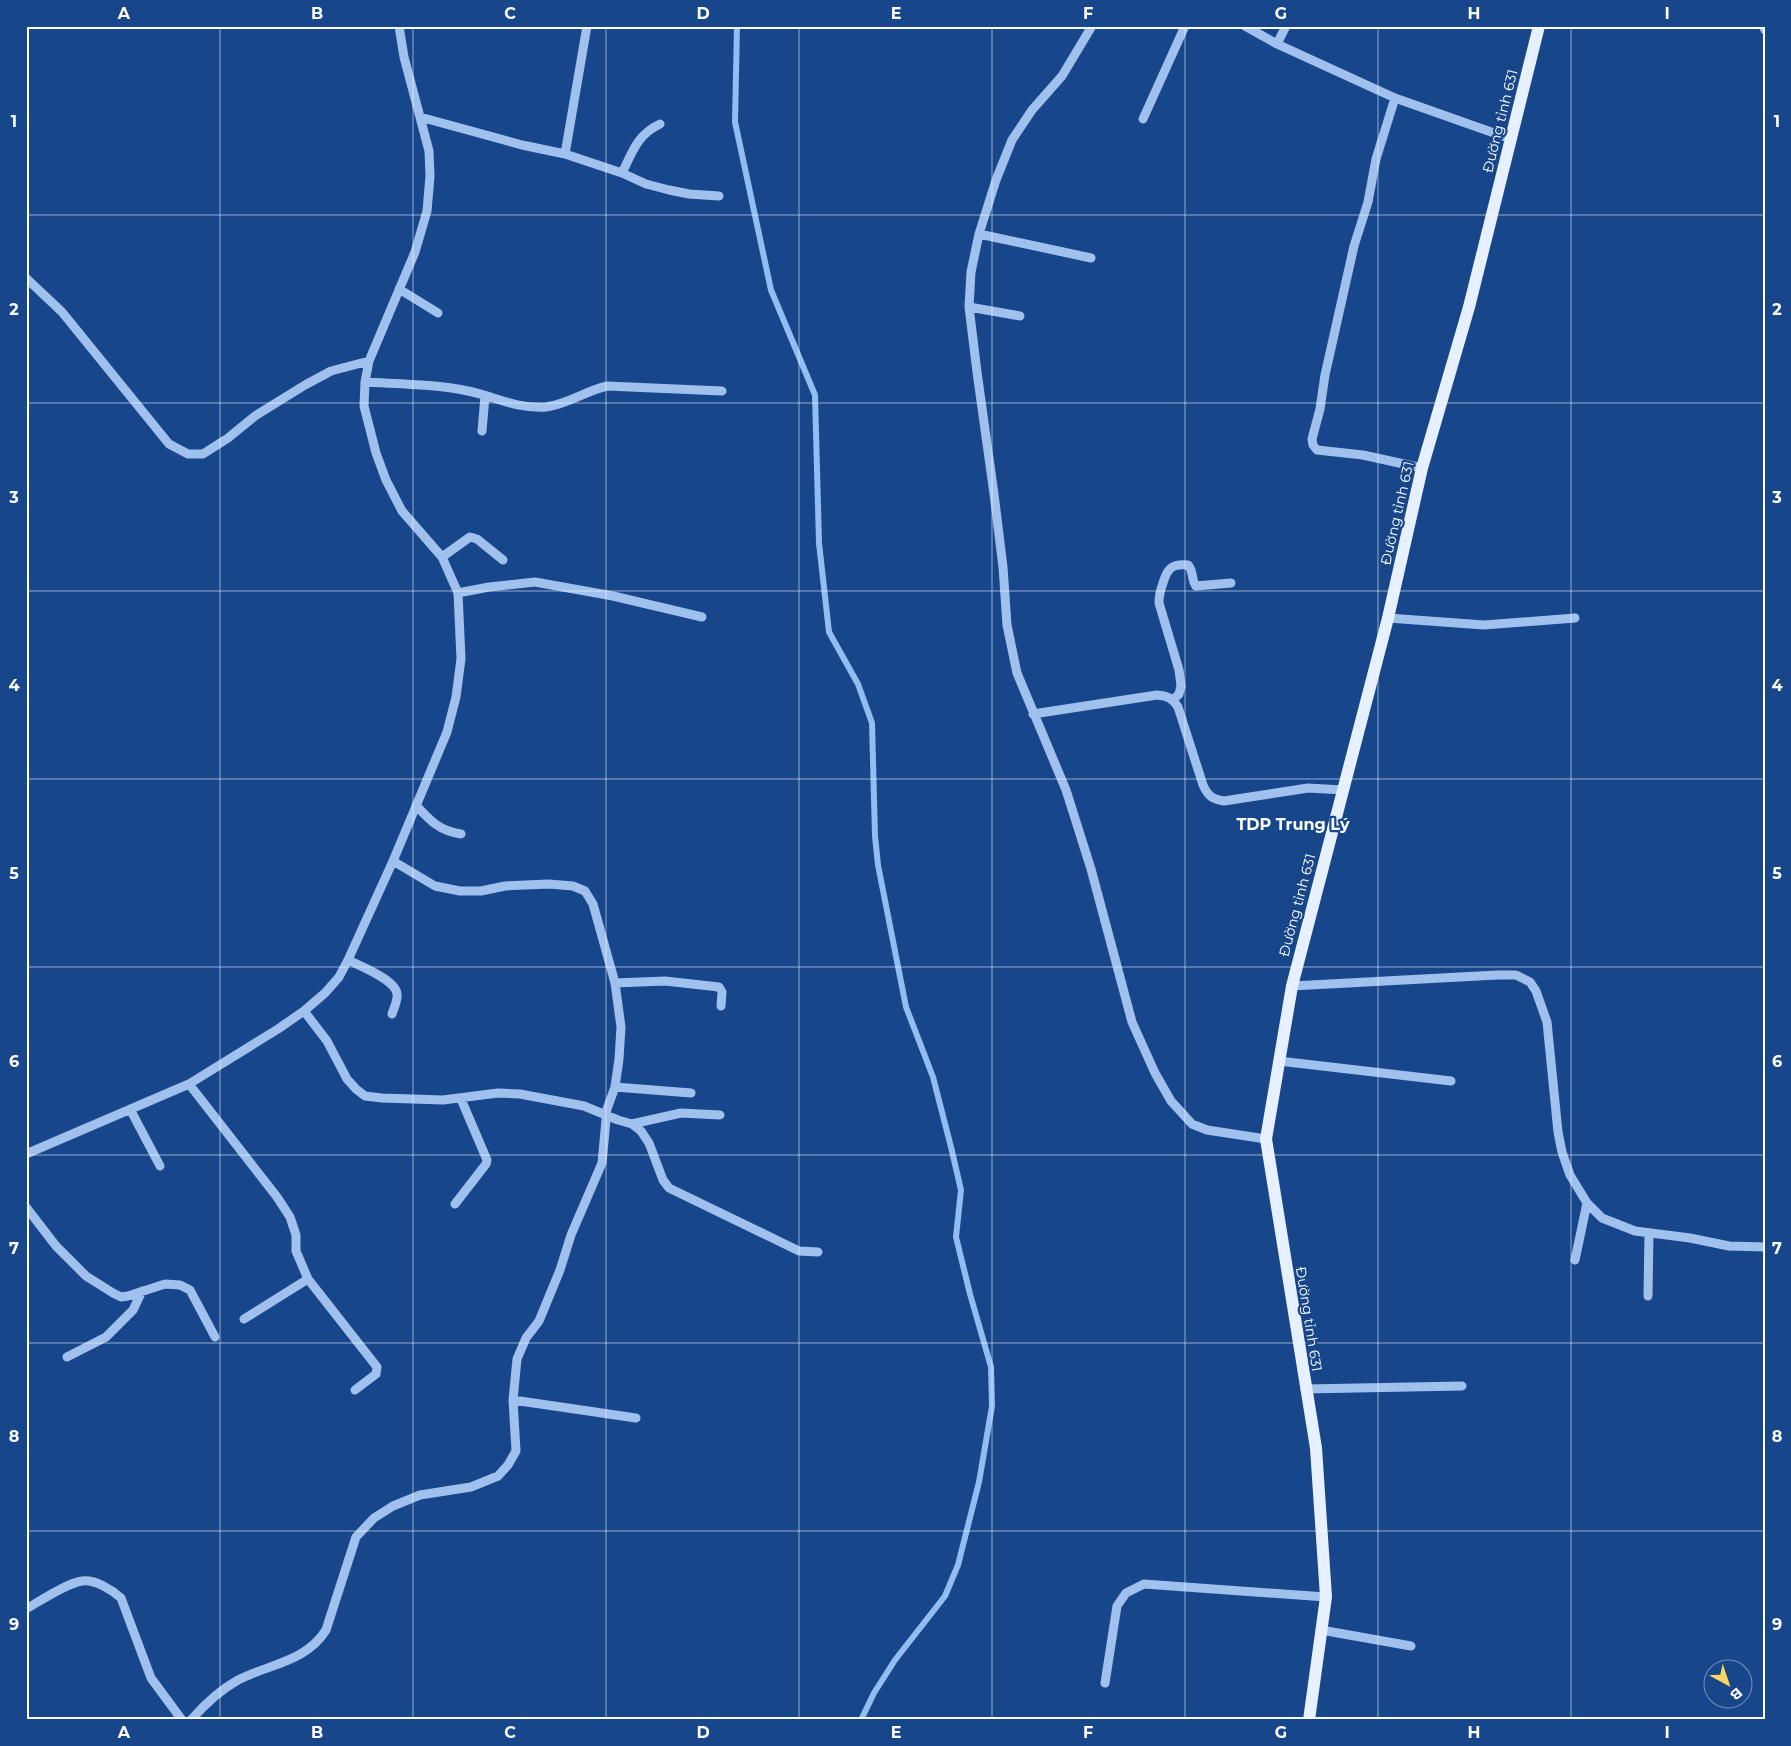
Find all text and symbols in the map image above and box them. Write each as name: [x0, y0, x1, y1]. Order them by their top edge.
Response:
text: A: [117, 4, 131, 23]
text: B: [311, 4, 323, 23]
text: C: [504, 4, 516, 23]
text: D: [696, 4, 710, 23]
text: E: [891, 4, 901, 23]
text: F: [1083, 4, 1093, 23]
text: G: [1275, 4, 1287, 23]
text: H: [1468, 4, 1480, 23]
text: I: [1664, 4, 1670, 23]
street label: Đường tỉnh 631: [1478, 67, 1522, 175]
text: 1: [11, 112, 17, 131]
text: 1: [1774, 112, 1780, 131]
text: 2: [9, 300, 19, 319]
text: 2: [1772, 300, 1782, 319]
street label: Đường tỉnh 631: [1376, 459, 1418, 567]
text: 3: [8, 488, 19, 507]
text: 3: [1771, 488, 1782, 507]
text: 4: [8, 676, 20, 695]
text: 4: [1771, 676, 1783, 695]
district label: TDP Trung Lý: [1236, 815, 1350, 834]
street label: Đường tỉnh 631: [1275, 852, 1319, 958]
text: 5: [9, 864, 19, 883]
text: 5: [1772, 864, 1782, 883]
text: 6: [9, 1052, 19, 1071]
text: 6: [1772, 1052, 1782, 1071]
text: 7: [9, 1239, 19, 1258]
text: 7: [1772, 1239, 1782, 1258]
street label: Đường tỉnh 631: [1292, 1265, 1326, 1373]
text: 8: [9, 1427, 19, 1446]
text: 8: [1772, 1427, 1782, 1446]
text: 9: [9, 1615, 19, 1634]
text: 9: [1772, 1615, 1782, 1634]
north arrow: [1704, 1658, 1754, 1708]
text: B: [1726, 1684, 1746, 1704]
text: A: [117, 1723, 131, 1742]
text: B: [311, 1723, 323, 1742]
text: C: [504, 1723, 516, 1742]
text: D: [696, 1723, 710, 1742]
text: E: [891, 1723, 901, 1742]
text: F: [1083, 1723, 1093, 1742]
text: G: [1275, 1723, 1287, 1742]
text: H: [1468, 1723, 1480, 1742]
text: I: [1664, 1723, 1670, 1742]

